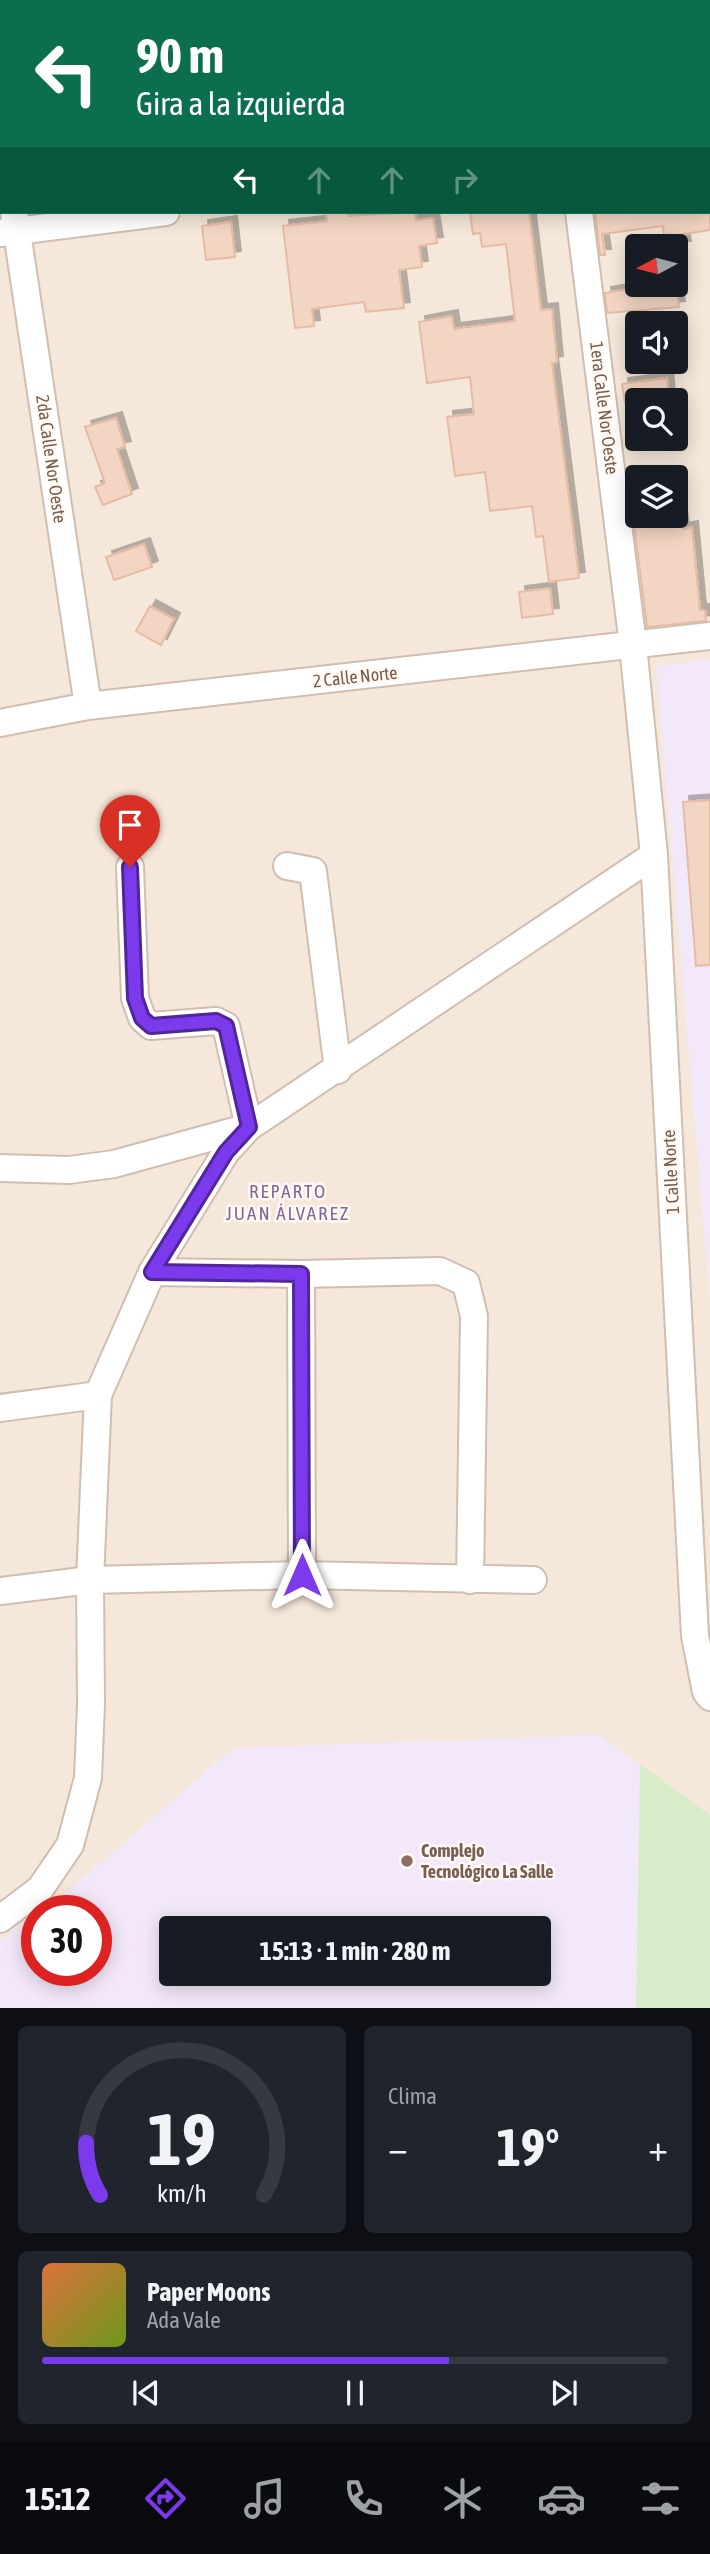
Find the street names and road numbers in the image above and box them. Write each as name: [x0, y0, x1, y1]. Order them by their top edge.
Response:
street label: 1era Calle Nor Oeste: [586, 340, 623, 476]
street label: 2da Calle Nor Oeste: [32, 393, 71, 524]
street label: 2 Calle Norte: [312, 662, 398, 691]
street label: 1 Calle Norte: [658, 1129, 683, 1215]

